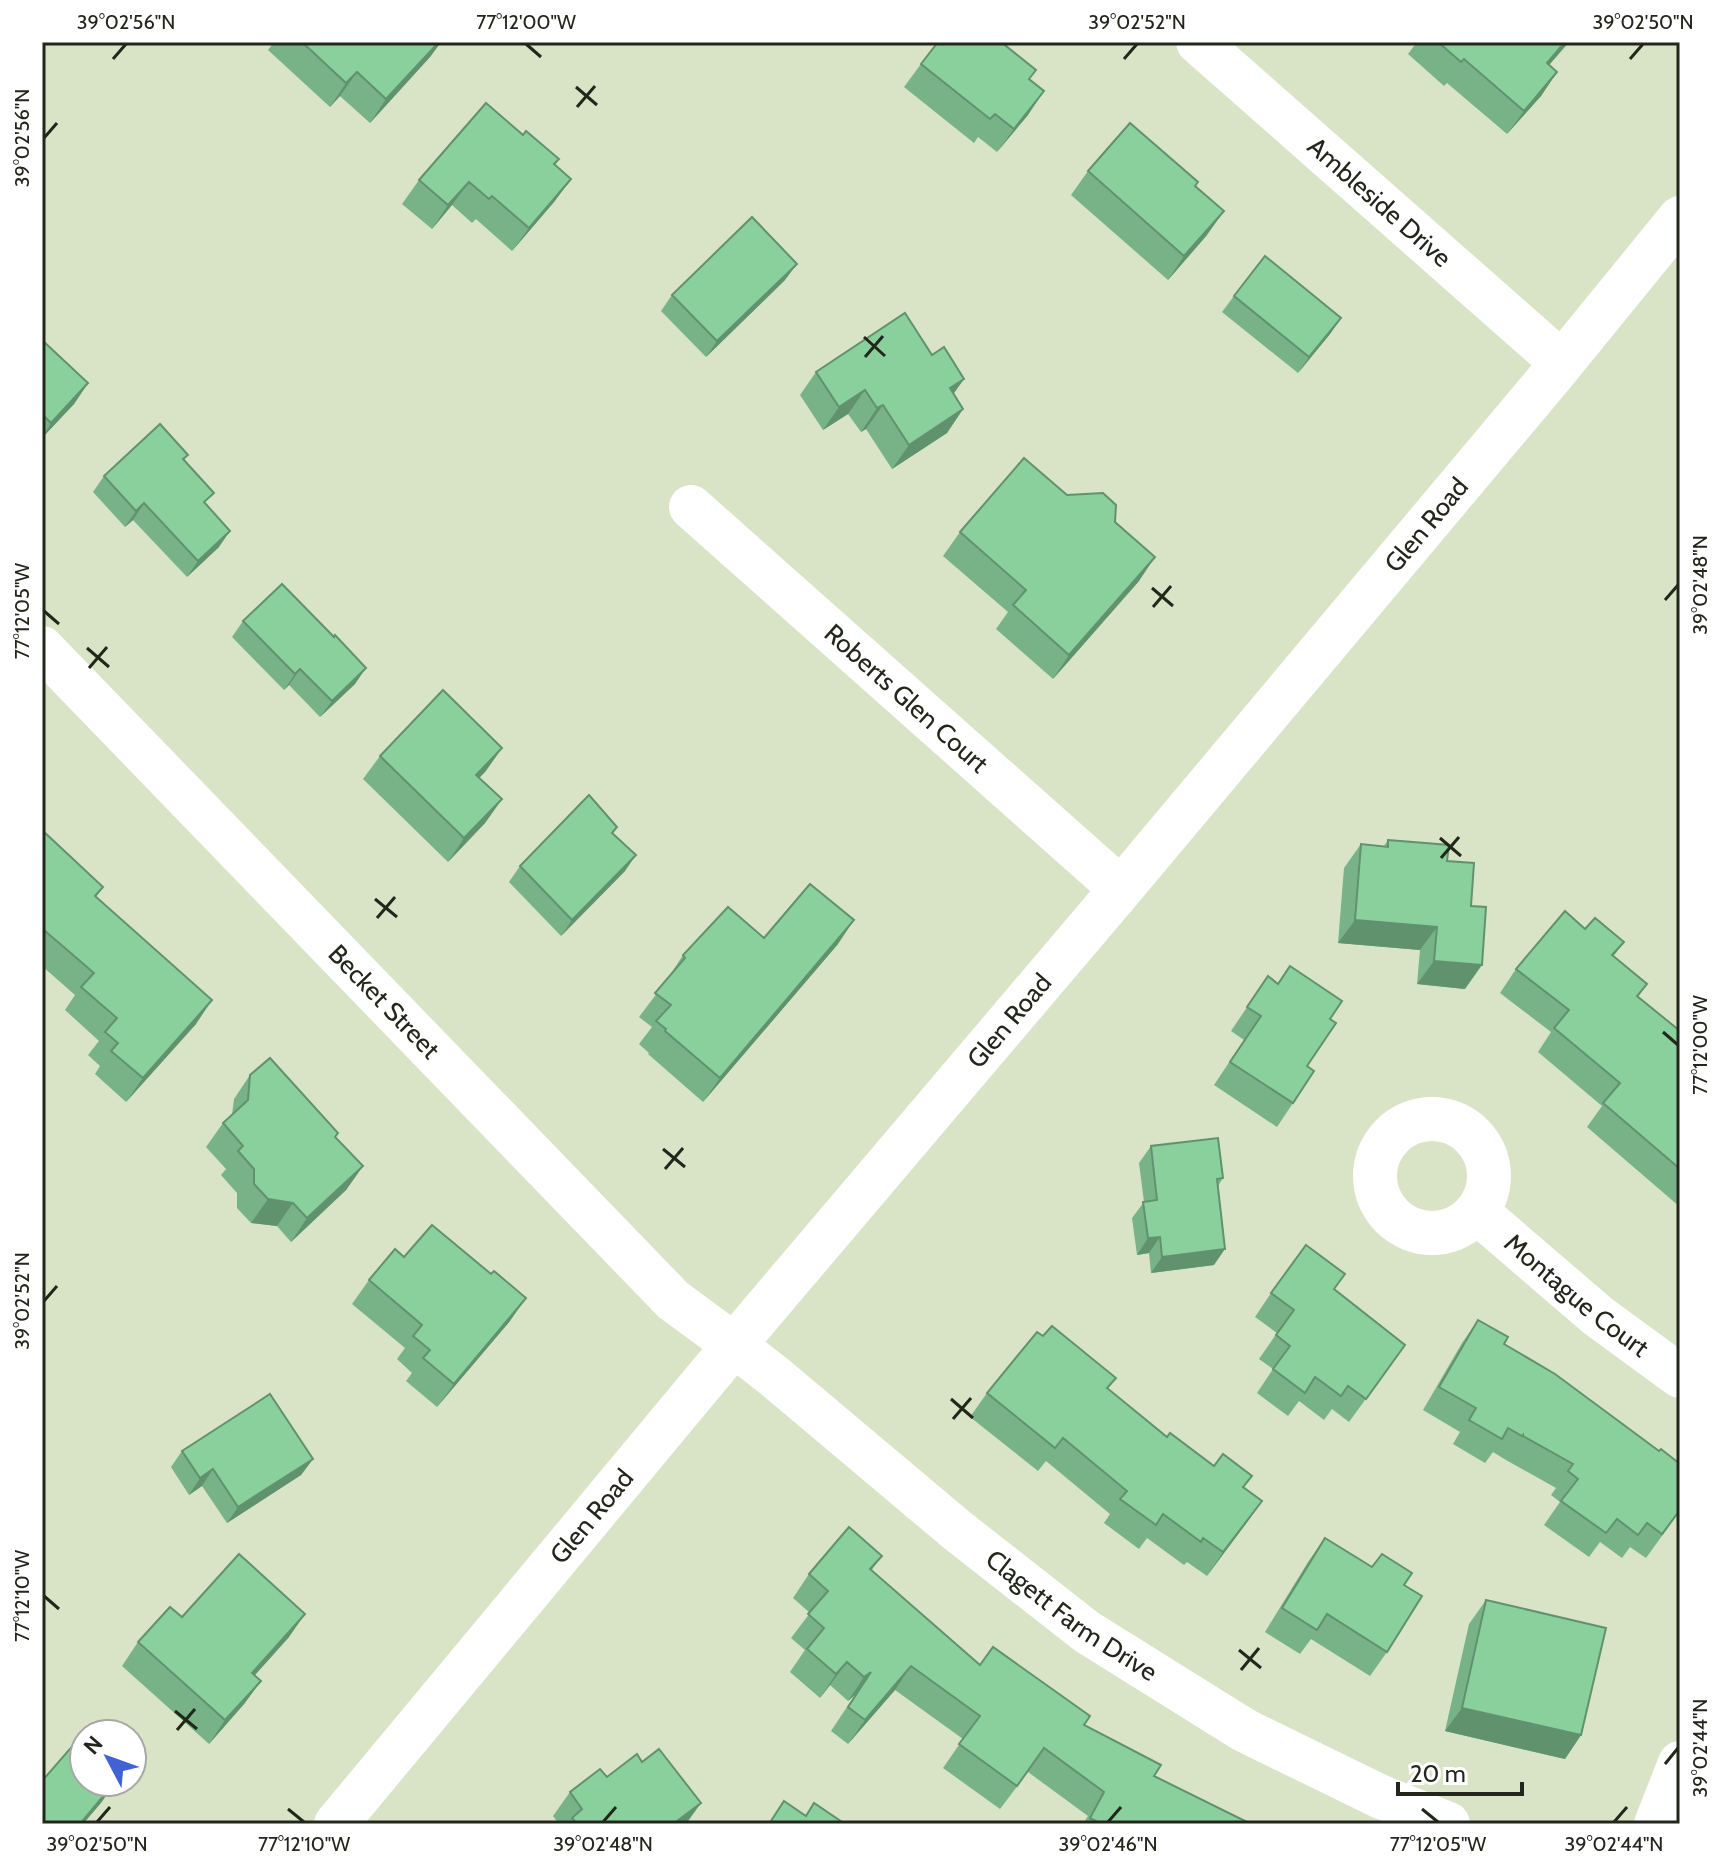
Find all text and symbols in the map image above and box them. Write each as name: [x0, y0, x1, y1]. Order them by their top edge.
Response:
text: 39°02'56"N: [77, 10, 175, 34]
text: 77°12'00"W: [476, 10, 576, 34]
text: 39°02'52"N: [1088, 10, 1186, 34]
text: 39°02'50"N: [1592, 10, 1694, 34]
text: 39°02'56"N: [10, 89, 34, 187]
street label: Ambleside Drive: [1301, 130, 1458, 274]
street label: Glen Road: [1378, 471, 1475, 579]
text: 39°02'48"N: [1688, 535, 1712, 635]
text: 77°12'05"W: [10, 563, 34, 659]
street label: Roberts Glen Court: [818, 617, 995, 780]
street label: Becket Street: [322, 938, 447, 1065]
street label: Glen Road: [960, 967, 1058, 1074]
text: 77°12'00"W: [1688, 995, 1712, 1095]
street label: Montague Court: [1498, 1227, 1655, 1364]
text: 39°02'52"N: [10, 1252, 34, 1350]
street label: Glen Road: [543, 1462, 640, 1570]
street label: Clagett Farm Drive: [979, 1543, 1163, 1688]
text: 77°12'10"W: [10, 1550, 34, 1642]
text: 39°02'44"N: [1688, 1699, 1712, 1797]
north arrow: [68, 1718, 148, 1798]
text: N: [78, 1730, 109, 1760]
scale bar: [1398, 1746, 1522, 1796]
text: 20 m: [1410, 1759, 1466, 1788]
text: 39°02'50"N: [46, 1832, 148, 1856]
text: 77°12'10"W: [258, 1832, 350, 1856]
text: 39°02'48"N: [553, 1832, 653, 1856]
text: 39°02'46"N: [1059, 1832, 1157, 1856]
text: 77°12'05"W: [1390, 1832, 1486, 1856]
text: 39°02'44"N: [1565, 1832, 1663, 1856]

